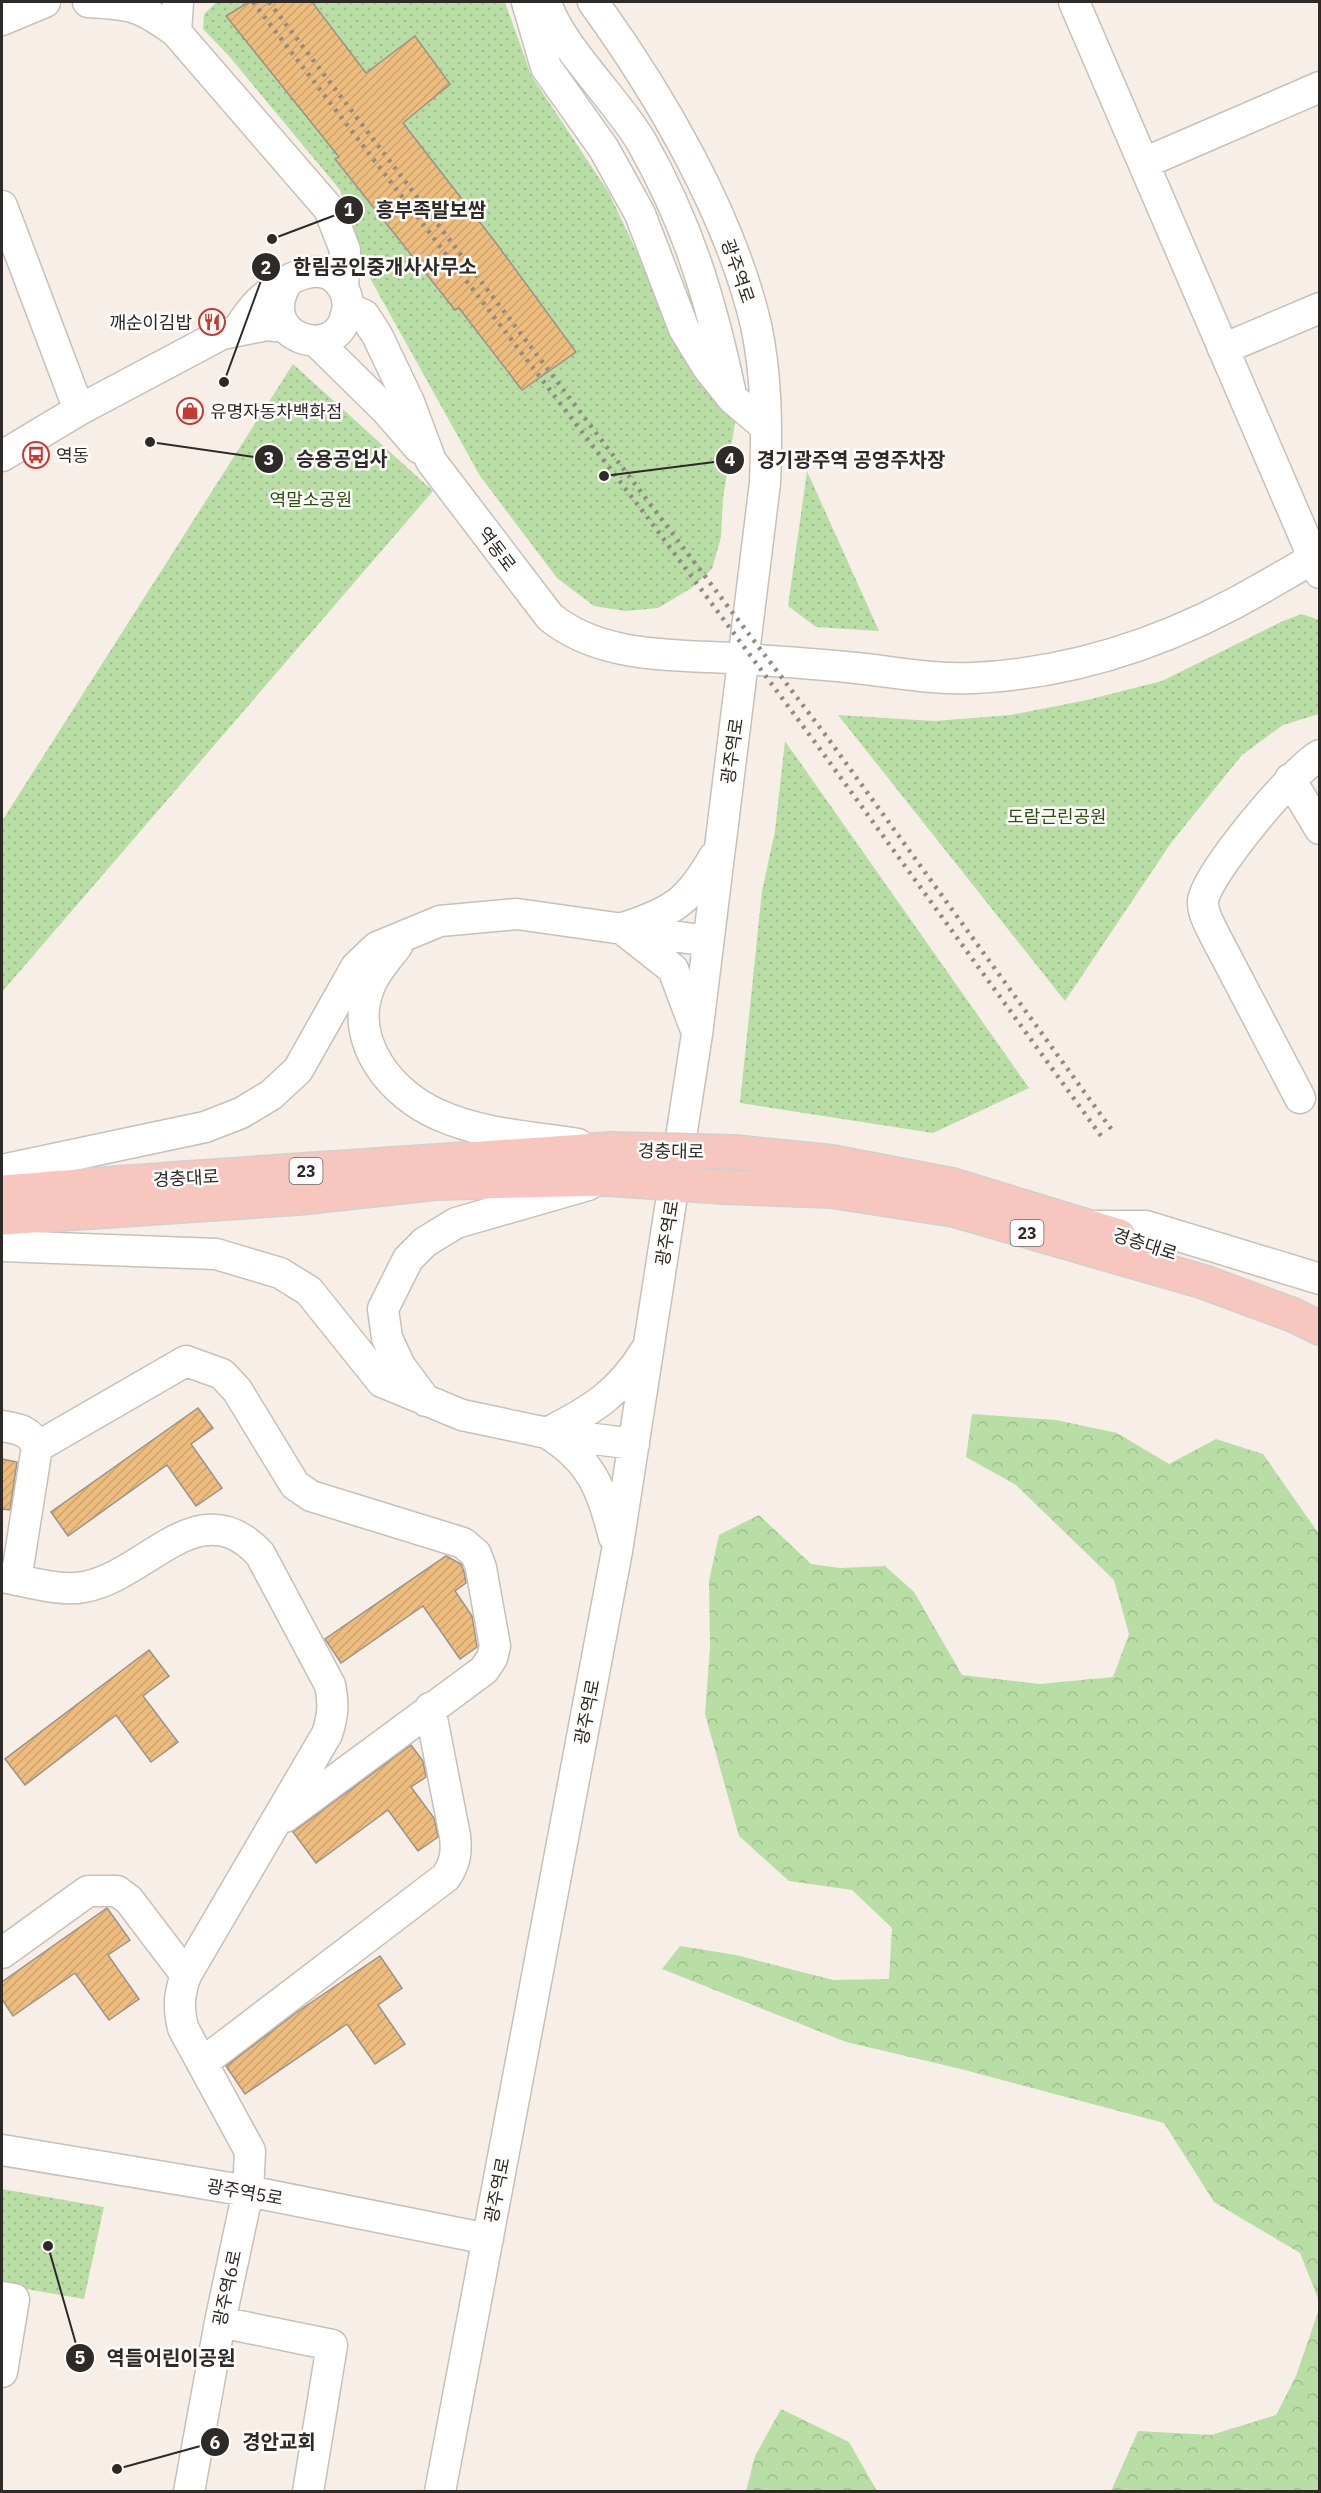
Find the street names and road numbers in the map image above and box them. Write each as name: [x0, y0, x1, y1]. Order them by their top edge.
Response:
street label: 광주역로: [716, 236, 760, 306]
street label: 역동로: [473, 522, 521, 576]
street label: 광주역로: [716, 717, 748, 785]
street label: 경충대로: [638, 1139, 704, 1163]
road number: 23: [290, 1158, 322, 1184]
street label: 경충대로: [152, 1165, 220, 1191]
street label: 광주역로: [650, 1198, 684, 1268]
road number: 23: [1010, 1220, 1044, 1246]
street label: 경충대로: [1110, 1223, 1180, 1265]
street label: 광주역로: [569, 1677, 605, 1747]
street label: 광주역로: [479, 2155, 515, 2225]
street label: 광주역5로: [205, 2174, 285, 2210]
street label: 광주역6로: [208, 2248, 246, 2328]

